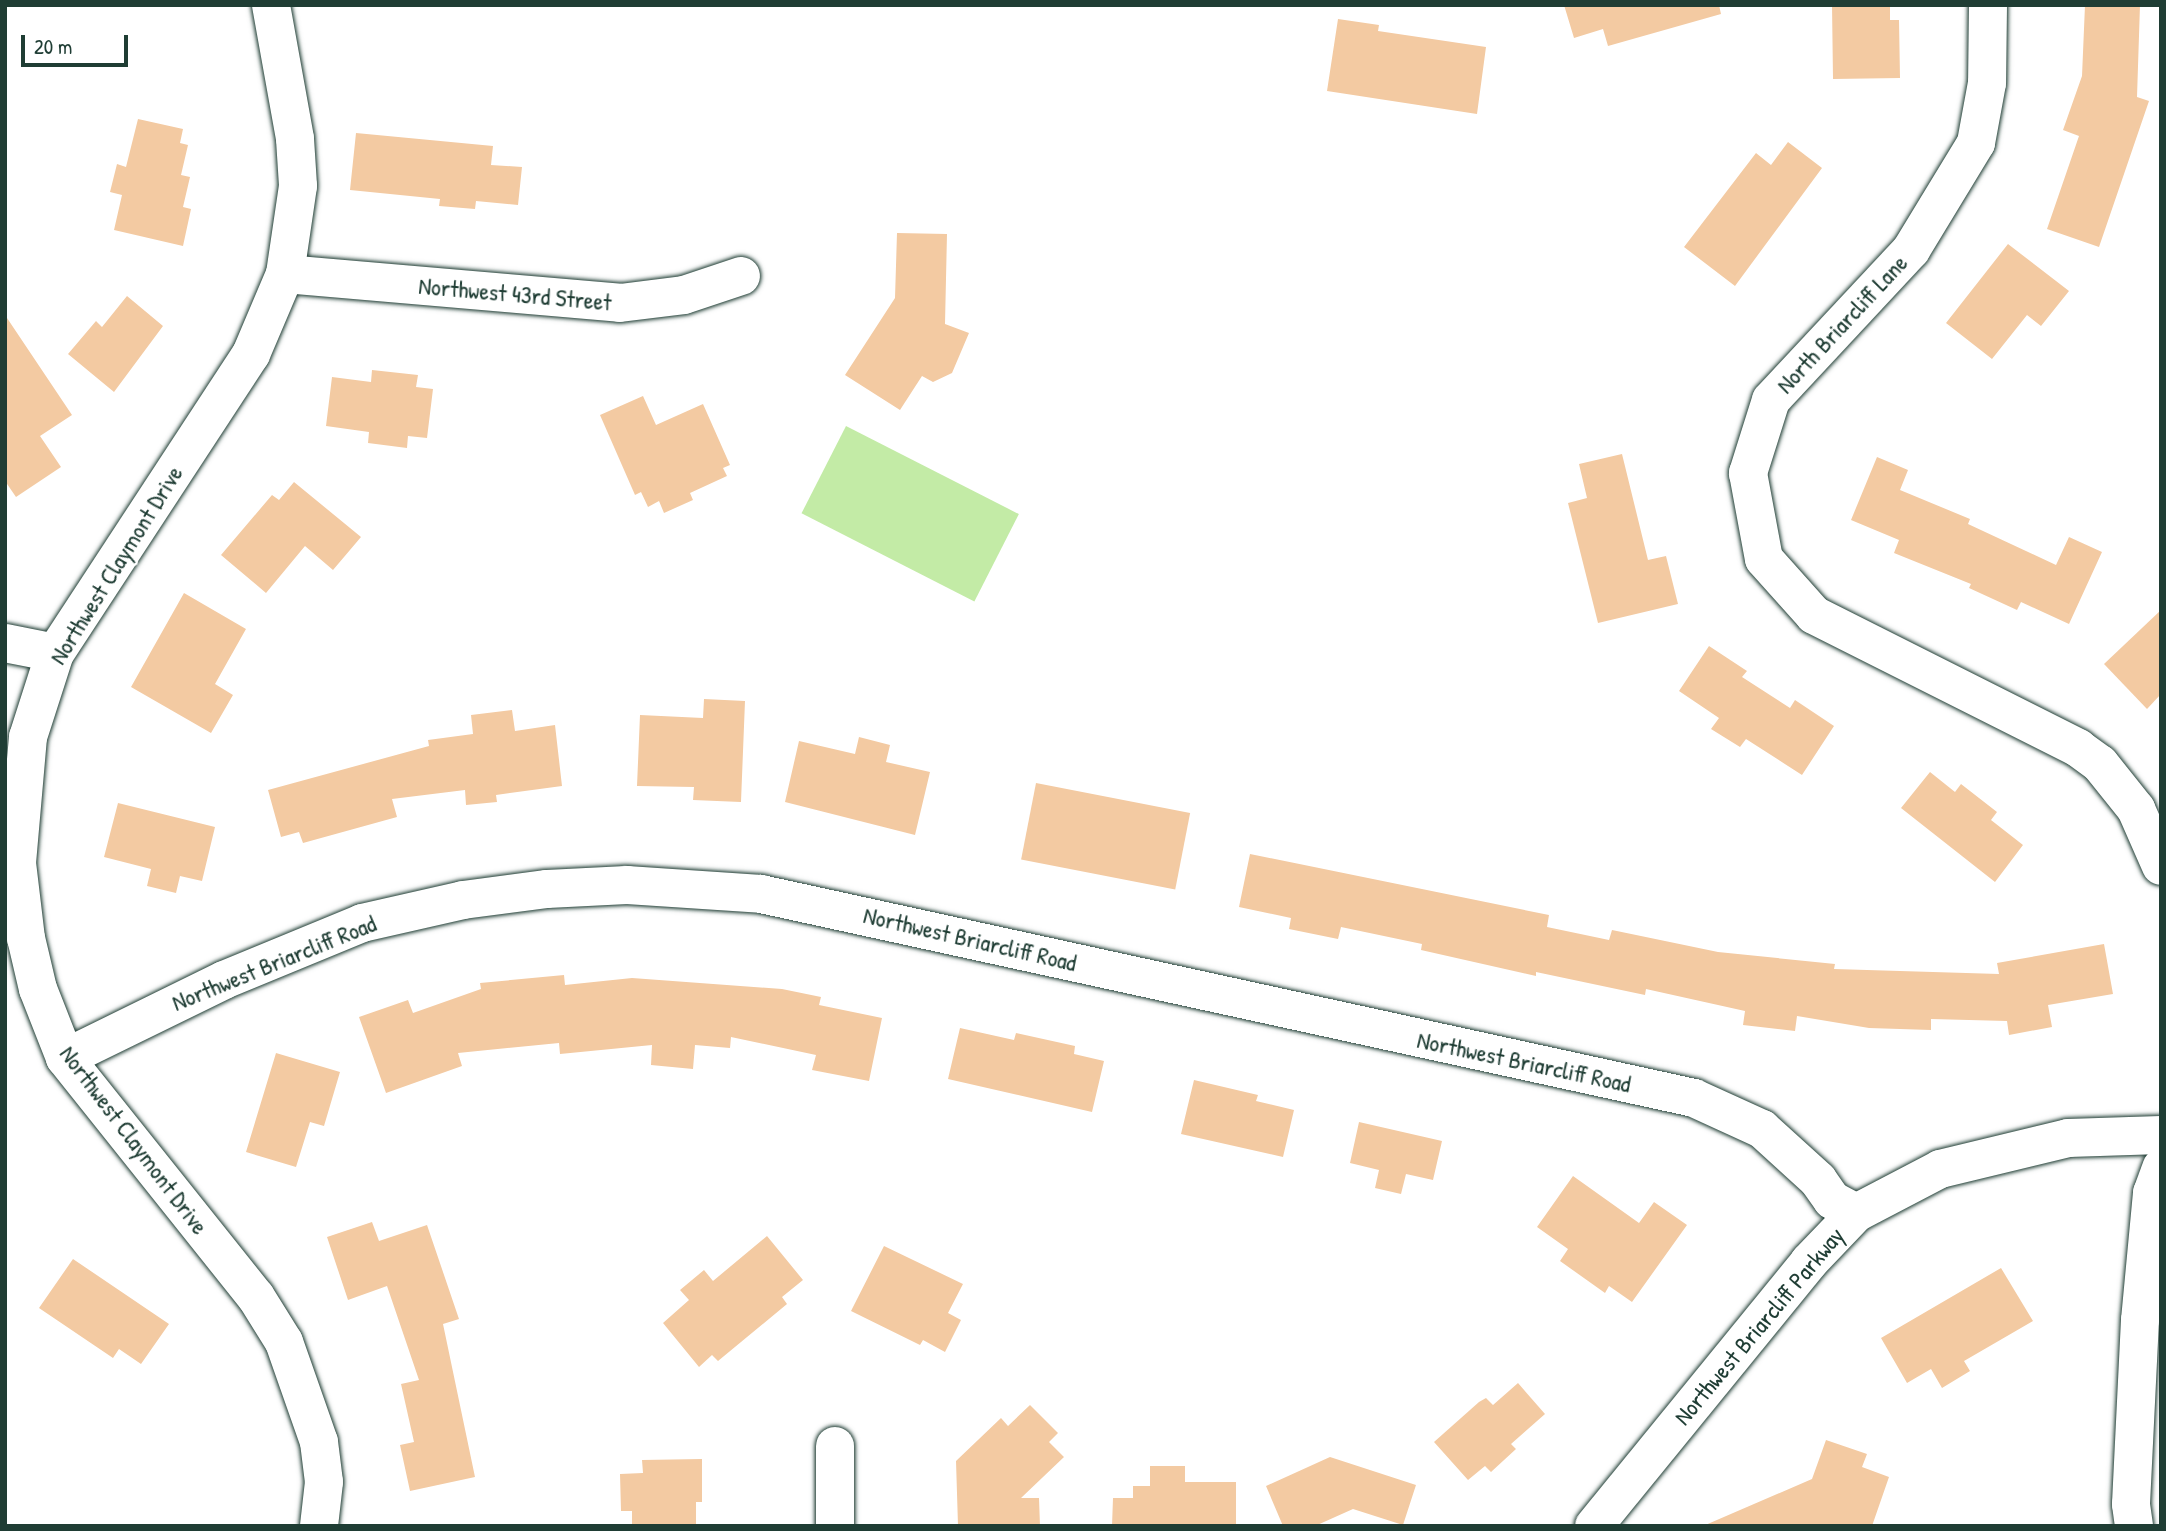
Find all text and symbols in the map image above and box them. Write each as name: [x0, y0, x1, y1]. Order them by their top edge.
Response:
scale bar: [24, 21, 131, 65]
text: 20 m: [34, 32, 72, 61]
street label: North Briarcliff Lane: [1770, 249, 1914, 399]
street label: Northwest 43rd Street: [417, 271, 613, 317]
street label: Northwest Claymont Drive: [43, 460, 189, 670]
street label: Northwest Briarcliff Road: [861, 900, 1079, 978]
street label: Northwest Briarcliff Road: [168, 909, 380, 1017]
street label: Northwest Briarcliff Road: [1415, 1025, 1633, 1099]
street label: Northwest Claymont Drive: [54, 1040, 214, 1240]
street label: Northwest Briarcliff Parkway: [1668, 1221, 1850, 1431]

